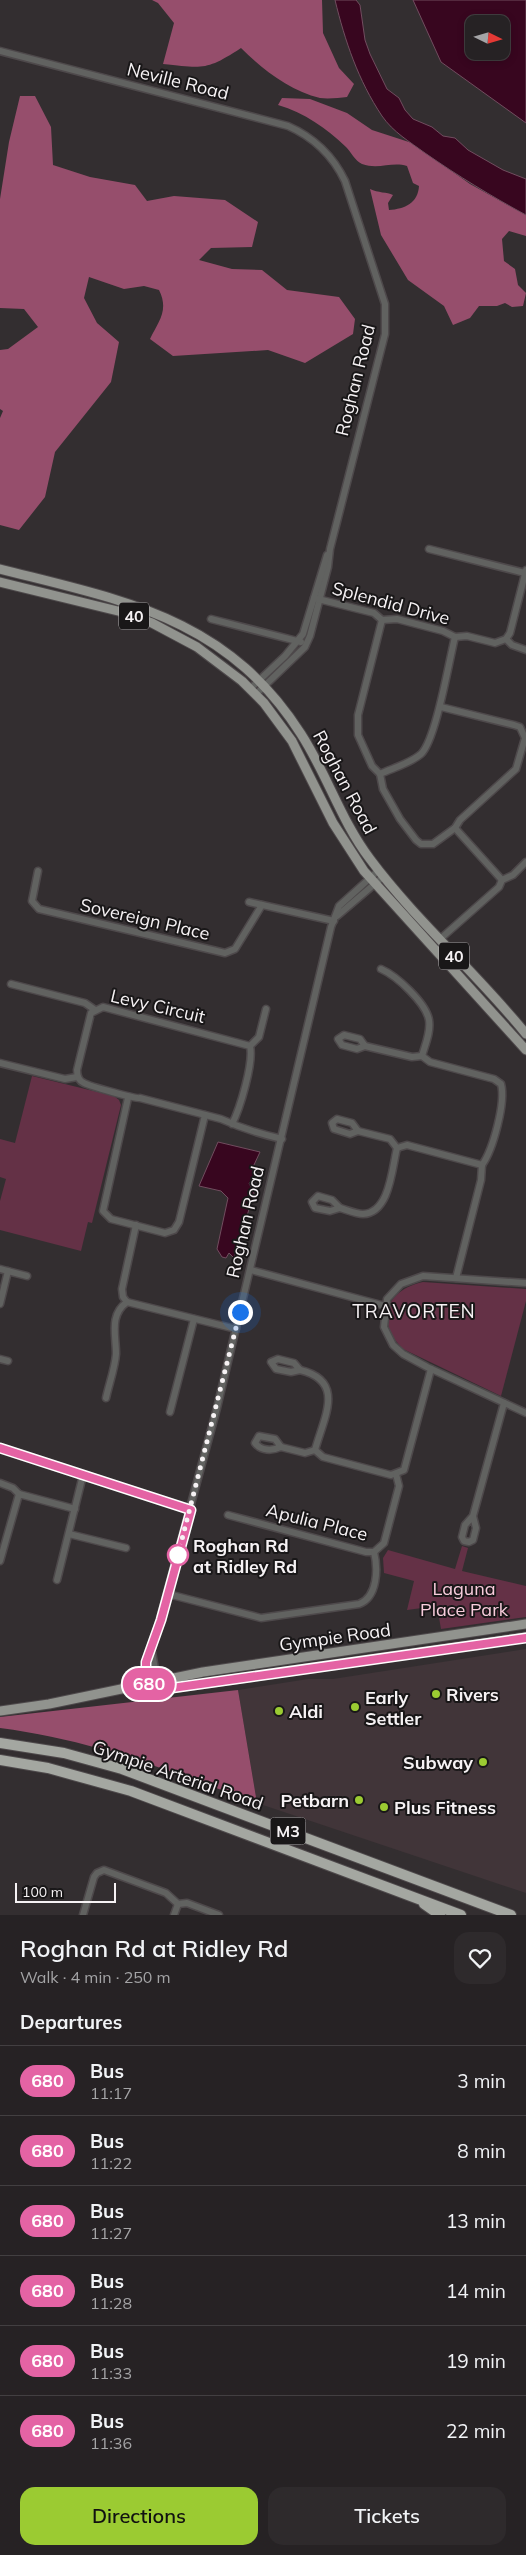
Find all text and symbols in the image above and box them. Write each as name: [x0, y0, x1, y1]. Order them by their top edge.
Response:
north arrow: [465, 15, 510, 60]
map controls: [465, 15, 510, 60]
street label: Neville Road: [125, 57, 231, 105]
street label: Roghan Road: [330, 322, 380, 438]
street label: Splendid Drive: [330, 576, 452, 630]
road number: 40: [119, 602, 149, 630]
street label: Roghan Road: [308, 726, 382, 838]
street label: Sovereign Place: [78, 893, 212, 945]
road number: 40: [439, 942, 469, 969]
street label: Levy Circuit: [108, 984, 208, 1028]
street label: Roghan Road: [221, 1164, 269, 1280]
district label: TRAVORTEN: [352, 1299, 476, 1323]
your location: [228, 1300, 253, 1325]
street label: Apulia Place: [264, 1498, 370, 1546]
place label: Roghan Rd at Ridley Rd: [193, 1534, 297, 1578]
marker: Roghan Rd at Ridley Rd: [167, 1544, 189, 1566]
park label: Laguna Place Park: [420, 1577, 509, 1621]
street label: Gympie Road: [278, 1618, 392, 1656]
line badge: 680: [120, 1668, 178, 1700]
text: 680: [133, 1672, 165, 1695]
place label: Rivers: [446, 1683, 499, 1706]
place label: Early Settler: [365, 1686, 422, 1730]
marker: Rivers: [430, 1688, 442, 1700]
place label: Aldi: [289, 1700, 323, 1723]
marker: Early Settler: [349, 1701, 361, 1713]
marker: Aldi: [273, 1705, 285, 1717]
street label: Gympie Arterial Road: [90, 1735, 266, 1815]
place label: Subway: [403, 1751, 473, 1774]
marker: Subway: [477, 1756, 489, 1768]
place label: Petbarn: [281, 1789, 349, 1812]
marker: Petbarn: [353, 1794, 365, 1806]
place label: Plus Fitness: [394, 1796, 496, 1819]
marker: Plus Fitness: [378, 1801, 390, 1813]
road number: M3: [270, 1818, 306, 1844]
scale bar: [15, 1880, 116, 1903]
text: 100 m: [22, 1883, 63, 1901]
button: heart: [454, 1932, 506, 1984]
text: Roghan Rd at Ridley Rd: [20, 1933, 288, 1963]
text: Walk · 4 min · 250 m: [20, 1967, 171, 1987]
text: Departures: [20, 2010, 122, 2034]
text: Bus: [90, 2059, 124, 2083]
text: 680: [31, 2069, 64, 2092]
text: 3 min: [457, 2069, 506, 2093]
text: 11:17: [90, 2083, 132, 2103]
text: Bus: [90, 2129, 124, 2153]
text: 680: [31, 2139, 64, 2162]
text: 8 min: [457, 2139, 506, 2163]
text: 11:22: [90, 2153, 132, 2173]
text: Bus: [90, 2199, 124, 2223]
text: 680: [31, 2209, 64, 2232]
text: 13 min: [446, 2209, 506, 2233]
text: 11:27: [90, 2223, 132, 2243]
text: Bus: [90, 2269, 124, 2293]
text: 680: [31, 2279, 64, 2302]
text: 14 min: [446, 2279, 506, 2303]
text: 11:28: [90, 2293, 132, 2313]
text: Bus: [90, 2339, 124, 2363]
text: 680: [31, 2349, 64, 2372]
text: 19 min: [446, 2349, 506, 2373]
text: 11:33: [90, 2363, 132, 2383]
text: Bus: [90, 2409, 124, 2433]
text: 680: [31, 2419, 64, 2442]
text: 22 min: [446, 2419, 506, 2443]
text: 11:36: [90, 2433, 132, 2453]
button: Directions: [20, 2487, 258, 2545]
button: Tickets: [268, 2487, 506, 2545]

